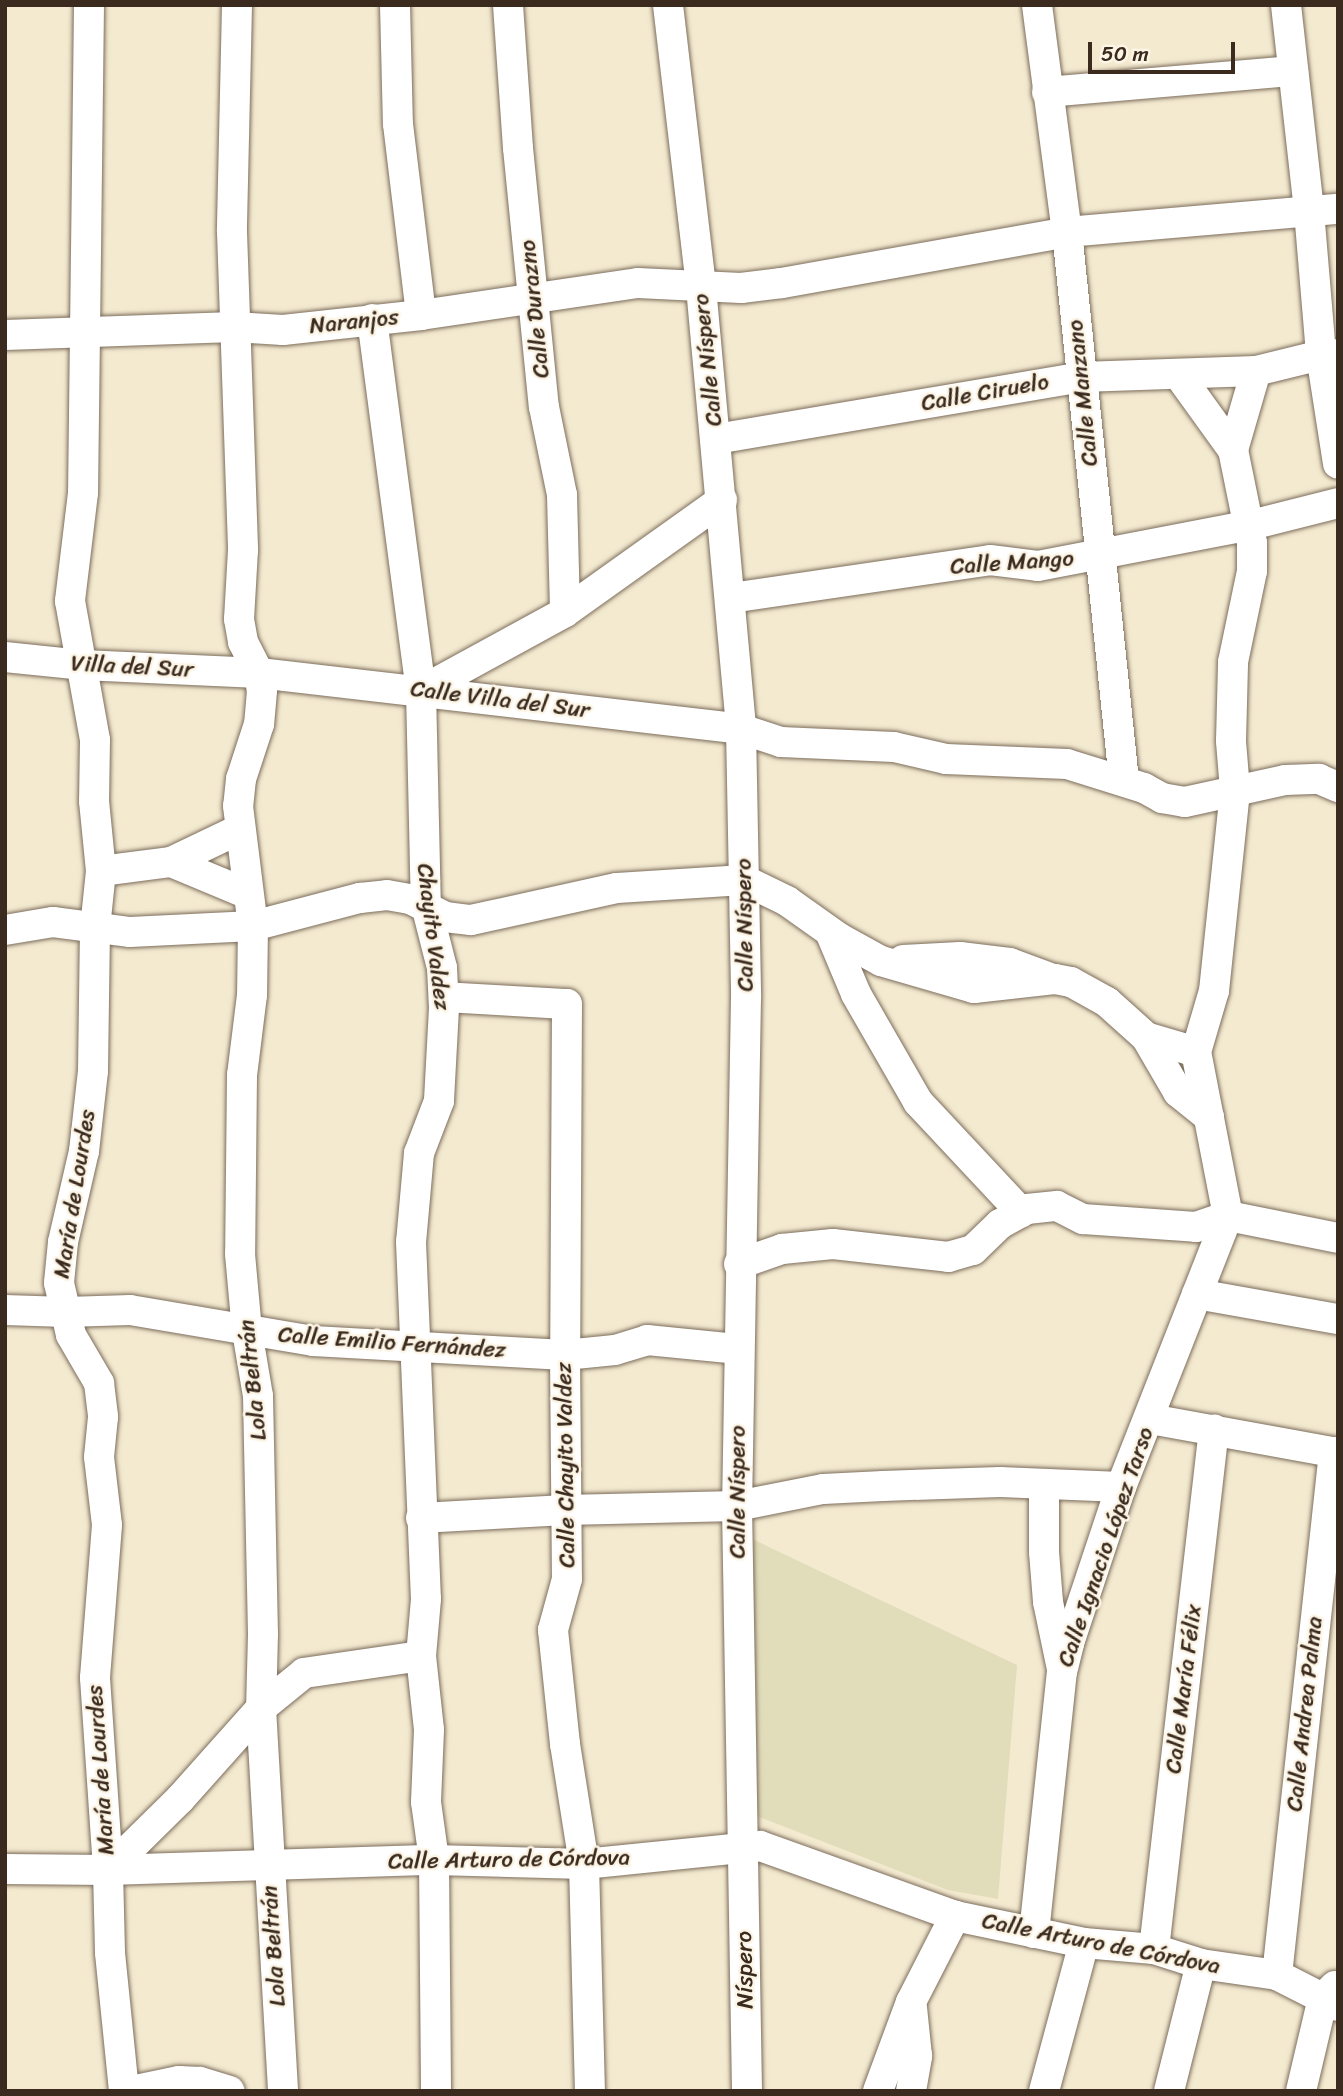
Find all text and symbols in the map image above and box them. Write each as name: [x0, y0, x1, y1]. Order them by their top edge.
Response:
scale bar: [1091, 28, 1238, 72]
text: 50 m: [1101, 35, 1149, 73]
street label: Calle Durazno: [514, 239, 556, 379]
street label: Calle Níspero: [687, 292, 729, 428]
street label: Naranjos: [308, 304, 400, 340]
street label: Calle Manzano: [1062, 319, 1104, 467]
street label: Calle Ciruelo: [919, 368, 1051, 418]
street label: Calle Mango: [950, 545, 1074, 581]
street label: Villa del Sur: [70, 650, 194, 684]
street label: Calle Villa del Sur: [409, 675, 591, 725]
street label: Calle Níspero: [730, 857, 760, 993]
street label: Chayito Valdez: [410, 862, 456, 1012]
street label: María de Lourdes: [48, 1108, 102, 1280]
street label: Lola Beltrán: [233, 1318, 273, 1442]
street label: Calle Emilio Fernández: [277, 1321, 507, 1365]
street label: Calle Chayito Valdez: [550, 1362, 582, 1568]
street label: Calle Ignacio López Tarso: [1052, 1423, 1160, 1671]
street label: Calle Níspero: [724, 1425, 752, 1559]
street label: Calle María Félix: [1160, 1603, 1208, 1775]
street label: Calle Andrea Palma: [1281, 1615, 1329, 1813]
street label: María de Lourdes: [81, 1684, 121, 1856]
street label: Calle Arturo de Córdova: [388, 1844, 630, 1876]
street label: Lola Beltrán: [256, 1884, 292, 2008]
street label: Calle Arturo de Córdova: [979, 1907, 1223, 1981]
street label: Níspero: [731, 1931, 759, 2009]

